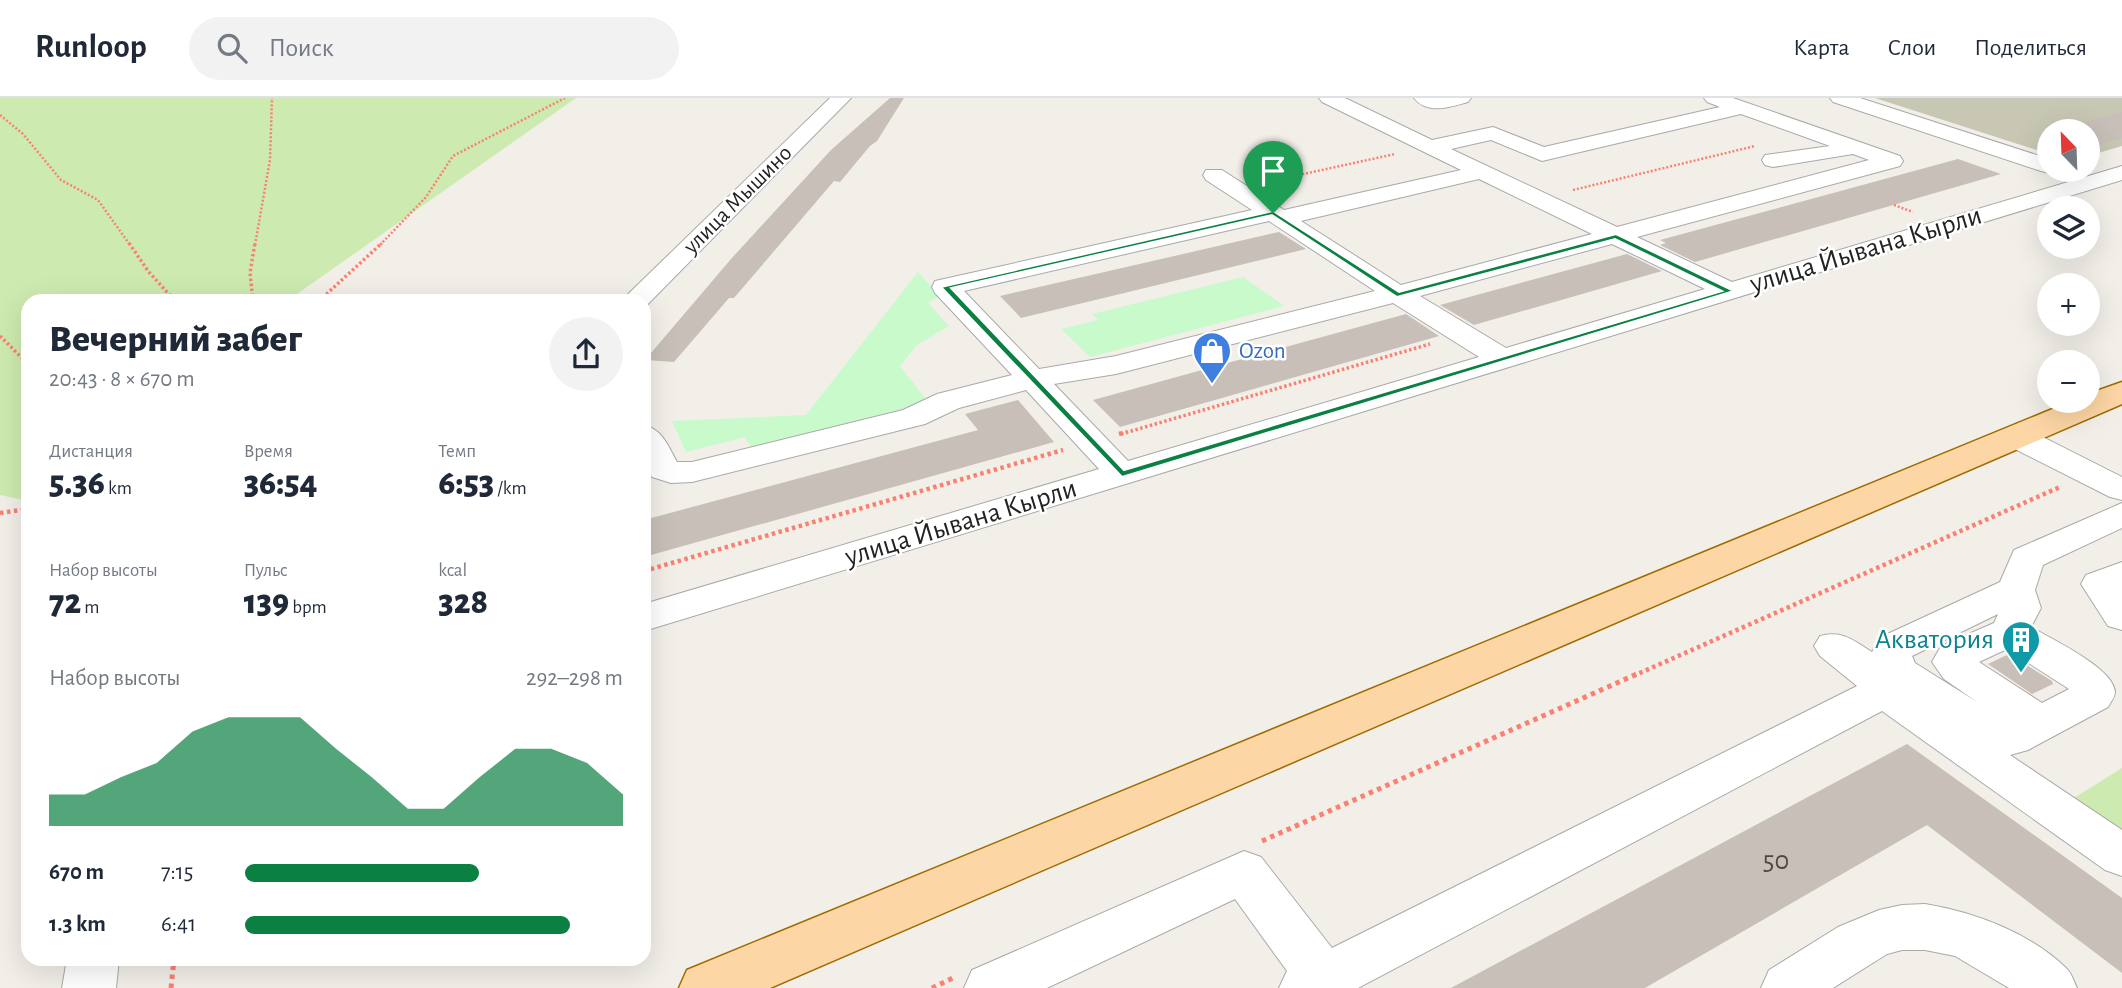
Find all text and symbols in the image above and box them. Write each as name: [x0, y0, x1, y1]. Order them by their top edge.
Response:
search box: [189, 17, 679, 80]
icon: search: [213, 29, 251, 67]
text: Runloop: [35, 31, 147, 64]
text: Поиск: [269, 35, 334, 61]
text: Карта: [1793, 36, 1849, 60]
text: Слои: [1887, 36, 1936, 60]
text: Поделиться: [1974, 36, 2087, 60]
north arrow: [2037, 119, 2100, 182]
map controls: [2037, 119, 2100, 413]
street label: улица Мышино: [679, 141, 797, 259]
pin: [1243, 141, 1303, 213]
icon: arrive: [1254, 152, 1292, 190]
button: layers: [2037, 196, 2100, 259]
street label: улица Йывана Кырли: [1746, 200, 1985, 299]
button: +: [2037, 273, 2100, 336]
button: share: [549, 317, 623, 391]
text: Вечерний забег: [49, 321, 302, 359]
shop icon: Ozon: [1191, 330, 1233, 385]
place label: Ozon: [1239, 340, 1286, 363]
button: −: [2037, 350, 2100, 413]
text: 20:43 · 8 × 670 m: [49, 368, 195, 391]
text: Дистанция: [49, 442, 133, 461]
text: Время: [244, 442, 293, 461]
text: Темп: [438, 442, 476, 461]
text: 5.36: [49, 466, 105, 501]
text: 36:54: [244, 466, 317, 501]
text: 6:53: [438, 466, 494, 501]
street label: улица Йывана Кырли: [841, 473, 1080, 572]
text: km: [105, 479, 132, 498]
text: /km: [494, 479, 527, 498]
text: Набор высоты: [49, 561, 158, 580]
text: Пульс: [244, 561, 288, 580]
text: kcal: [438, 561, 467, 580]
text: 72: [49, 585, 81, 620]
text: 139: [244, 585, 289, 620]
text: 328: [438, 585, 488, 620]
text: m: [81, 598, 100, 617]
text: bpm: [289, 598, 327, 617]
building icon: Акватория: [2000, 619, 2042, 674]
place label: Акватория: [1875, 626, 1994, 654]
text: Набор высоты: [49, 667, 181, 690]
text: 292–298 m: [526, 667, 623, 690]
house number: 50: [1763, 847, 1789, 875]
text: 670 m: [49, 861, 104, 884]
text: 7:15: [161, 861, 193, 884]
text: 1.3 km: [49, 913, 106, 936]
text: 6:41: [161, 913, 196, 936]

